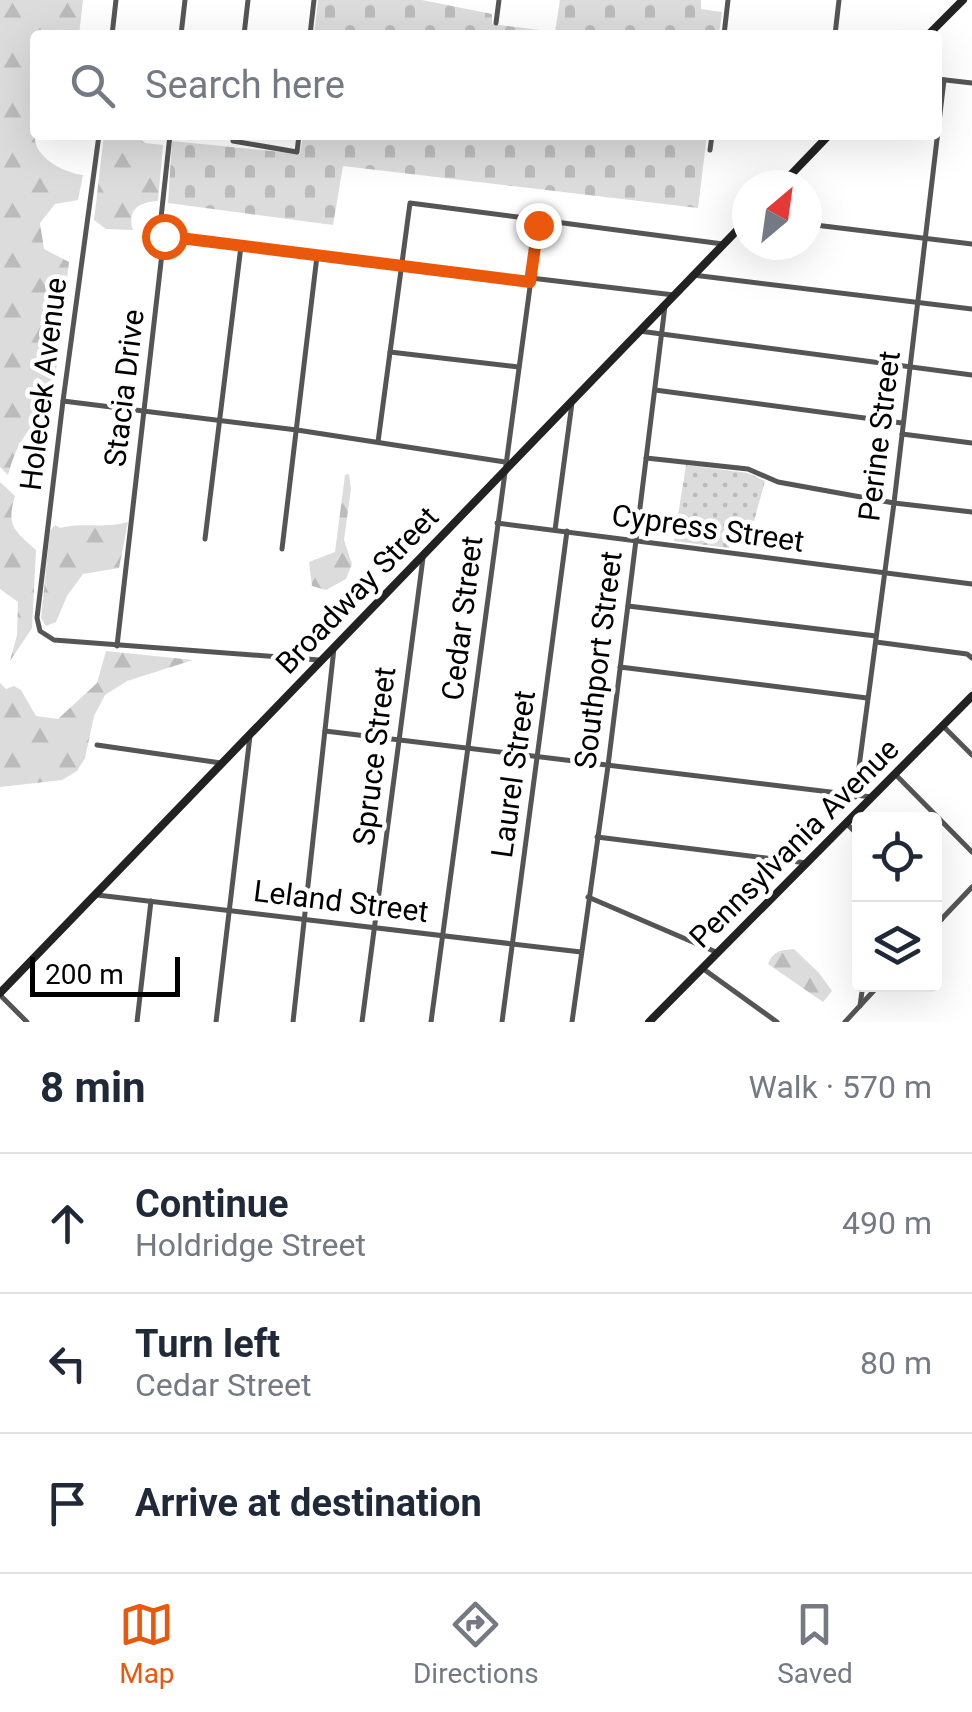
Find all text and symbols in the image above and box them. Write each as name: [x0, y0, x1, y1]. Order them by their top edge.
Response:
search box: [30, 30, 942, 140]
icon: search: [65, 58, 120, 113]
text: Search here: [145, 63, 345, 107]
north arrow: [732, 170, 822, 260]
route end: [516, 203, 562, 249]
route start: [142, 214, 188, 260]
street label: Holecek Avenue: [13, 276, 73, 492]
street label: Stacia Drive: [97, 307, 151, 469]
street label: Perine Street: [851, 349, 907, 523]
street label: Cypress Street: [610, 497, 806, 559]
street label: Broadway Street: [269, 499, 445, 681]
street label: Cedar Street: [435, 534, 489, 702]
street label: Southport Street: [567, 549, 629, 771]
street label: Spruce Street: [346, 665, 402, 847]
street label: Laurel Street: [484, 688, 542, 860]
street label: Pennsylvania Avenue: [682, 731, 906, 955]
map controls: [852, 812, 942, 992]
button: locate: [852, 812, 942, 902]
street label: Leland Street: [252, 873, 430, 929]
button: layers: [852, 902, 942, 992]
scale bar: [30, 952, 180, 996]
text: 200 m: [45, 958, 124, 991]
text: 8 min: [40, 1063, 146, 1112]
text: Walk · 570 m: [749, 1068, 932, 1106]
text: Continue: [135, 1182, 289, 1226]
icon: ahead: [40, 1196, 95, 1251]
text: 490 m: [842, 1204, 932, 1242]
text: Holdridge Street: [135, 1226, 366, 1264]
text: Turn left: [135, 1322, 280, 1366]
icon: left: [40, 1336, 95, 1391]
text: 80 m: [860, 1344, 932, 1382]
text: Cedar Street: [135, 1366, 311, 1404]
icon: arrive: [40, 1476, 95, 1531]
text: Arrive at destination: [135, 1481, 482, 1525]
tab: Map: [119, 1597, 175, 1690]
tab: Directions: [413, 1597, 539, 1690]
tab: Saved: [777, 1597, 853, 1690]

